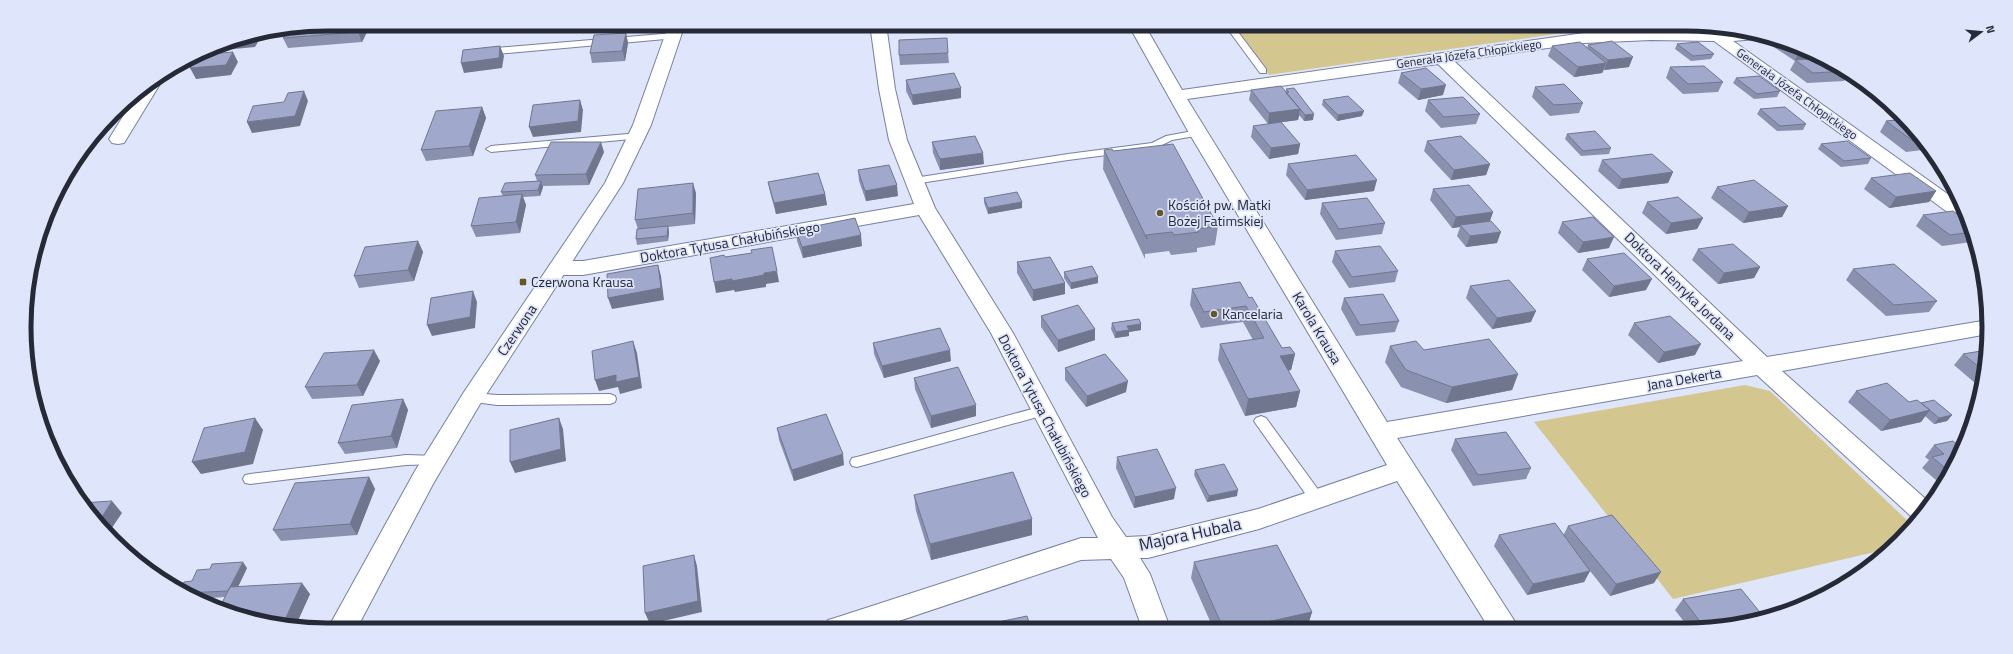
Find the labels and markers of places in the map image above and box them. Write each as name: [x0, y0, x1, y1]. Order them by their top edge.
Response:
place label: Kościół pw. Matki Bożej Fatimskiej: [1168, 194, 1271, 231]
marker: Kościół pw. Matki Bożej Fatimskiej: [1155, 208, 1165, 218]
place label: Czerwona Krausa: [531, 271, 633, 292]
marker: Czerwona Krausa: [518, 277, 528, 287]
place label: Kancelaria: [1222, 303, 1283, 324]
marker: Kancelaria: [1209, 309, 1219, 319]

